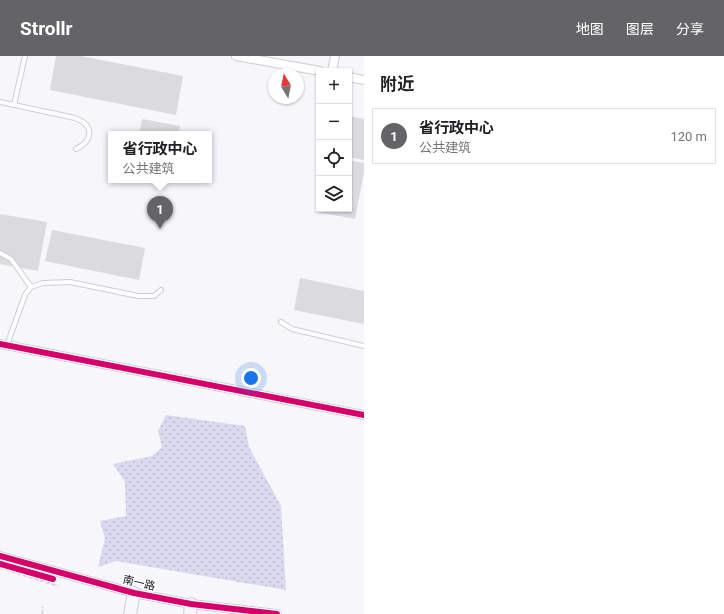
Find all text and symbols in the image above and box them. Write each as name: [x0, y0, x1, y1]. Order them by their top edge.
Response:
text: Strollr: [20, 17, 73, 40]
text: 地图: [576, 21, 604, 37]
text: 图层: [626, 21, 654, 37]
text: 分享: [676, 21, 704, 37]
north arrow: [268, 68, 304, 104]
map controls: [316, 68, 352, 212]
button: +: [316, 68, 352, 104]
text: 附近: [380, 74, 414, 94]
button: −: [316, 104, 352, 140]
text: 省行政中心: [419, 119, 494, 137]
text: 1: [390, 129, 398, 144]
text: 120 m: [670, 129, 707, 144]
popup: [108, 131, 212, 183]
text: 省行政中心: [122, 140, 198, 158]
button: locate: [316, 140, 352, 176]
text: 公共建筑: [419, 140, 471, 155]
text: 公共建筑: [122, 161, 175, 176]
button: layers: [316, 176, 352, 212]
pin: 1: [147, 196, 173, 229]
your location: [241, 368, 261, 388]
street label: 南一路: [121, 573, 157, 593]

